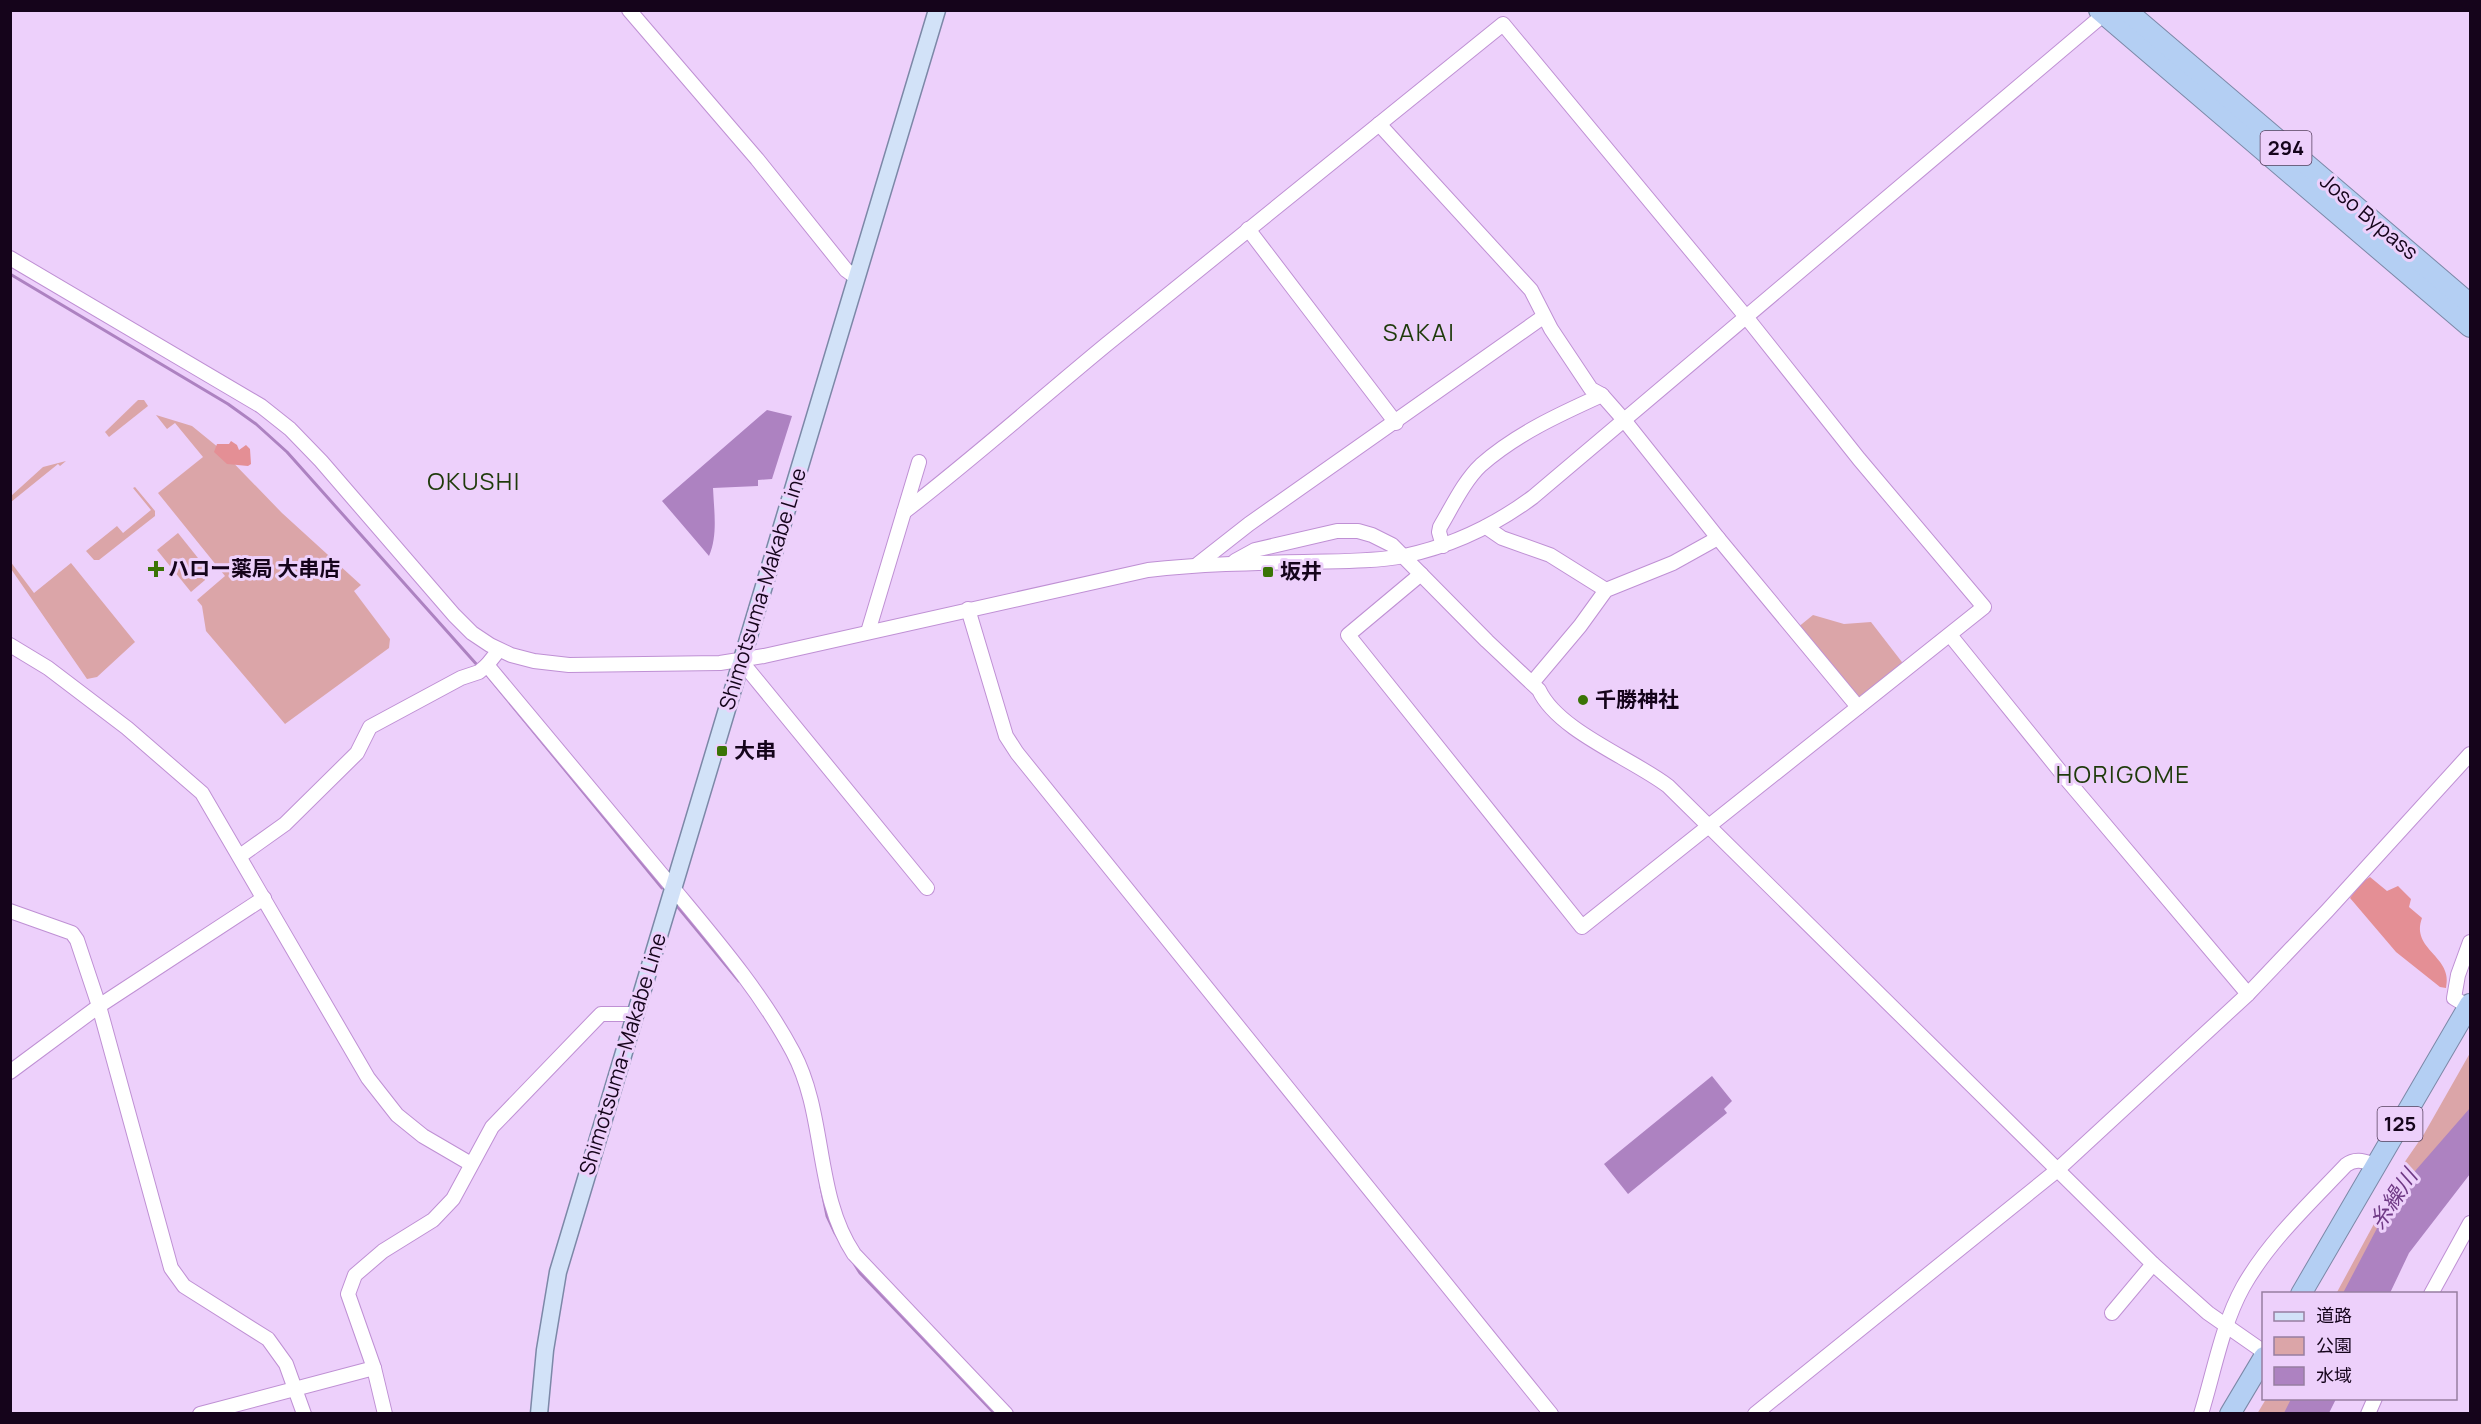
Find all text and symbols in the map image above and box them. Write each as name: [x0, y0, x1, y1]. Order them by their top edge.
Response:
road number: 294: [2260, 131, 2312, 165]
street label: Joso Bypass: [2315, 167, 2425, 265]
district label: SAKAI: [1383, 315, 1455, 348]
district label: OKUSHI: [427, 464, 521, 497]
street label: Shimotsuma-Makabe Line: [712, 464, 812, 713]
place label: ハロー薬局 大串店: [168, 554, 340, 582]
place label: 坂井: [1280, 557, 1322, 585]
marker: ハロー薬局 大串店: [149, 562, 163, 576]
marker: 坂井: [1261, 565, 1275, 579]
place label: 千勝神社: [1595, 685, 1679, 713]
marker: 千勝神社: [1576, 693, 1590, 707]
place label: 大串: [734, 736, 776, 764]
marker: 大串: [715, 744, 729, 758]
district label: HORIGOME: [2056, 757, 2190, 790]
street label: Shimotsuma-Makabe Line: [572, 929, 672, 1178]
road number: 125: [2378, 1107, 2422, 1141]
water label: 糸繰川: [2362, 1162, 2425, 1235]
legend: [2262, 1292, 2457, 1400]
text: 道路: [2316, 1303, 2352, 1327]
text: 公園: [2316, 1333, 2352, 1357]
text: 水域: [2316, 1363, 2352, 1387]

